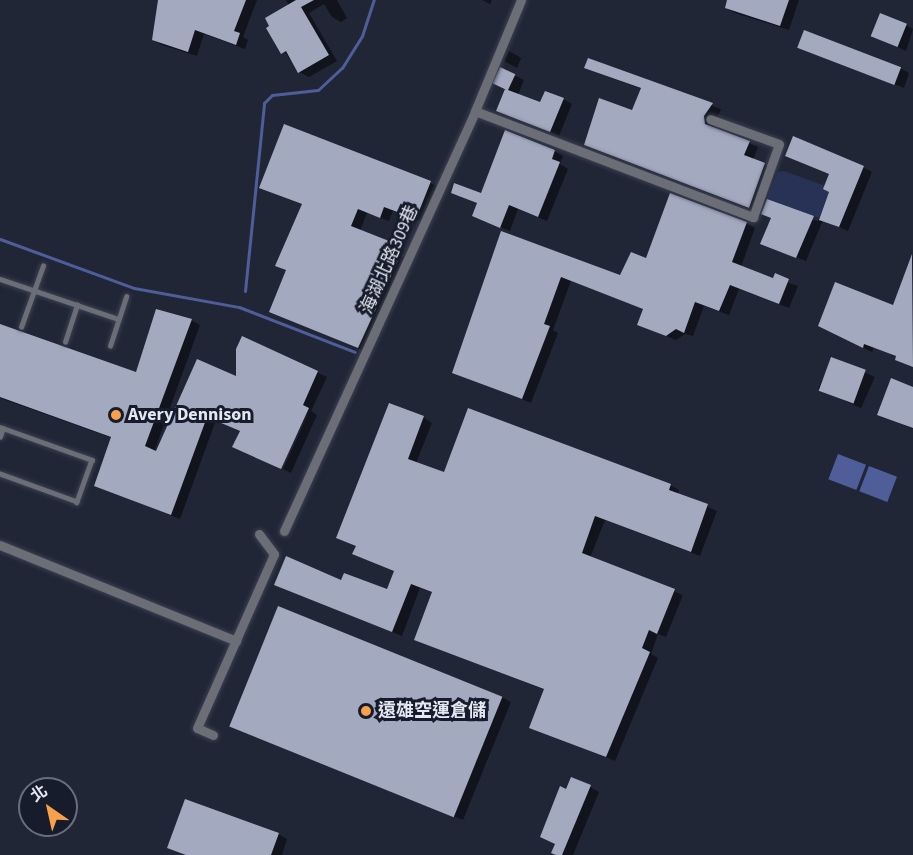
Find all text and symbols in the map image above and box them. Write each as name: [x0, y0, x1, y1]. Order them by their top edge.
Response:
street label: 海湖北路309巷: [356, 202, 424, 318]
place label: Avery Dennison: [128, 404, 251, 426]
marker: Avery Dennison: [109, 408, 123, 422]
place label: 遠雄空運倉儲: [378, 700, 486, 722]
marker: 遠雄空運倉儲: [359, 704, 373, 718]
north arrow: [18, 777, 78, 837]
text: 北: [26, 780, 52, 807]

